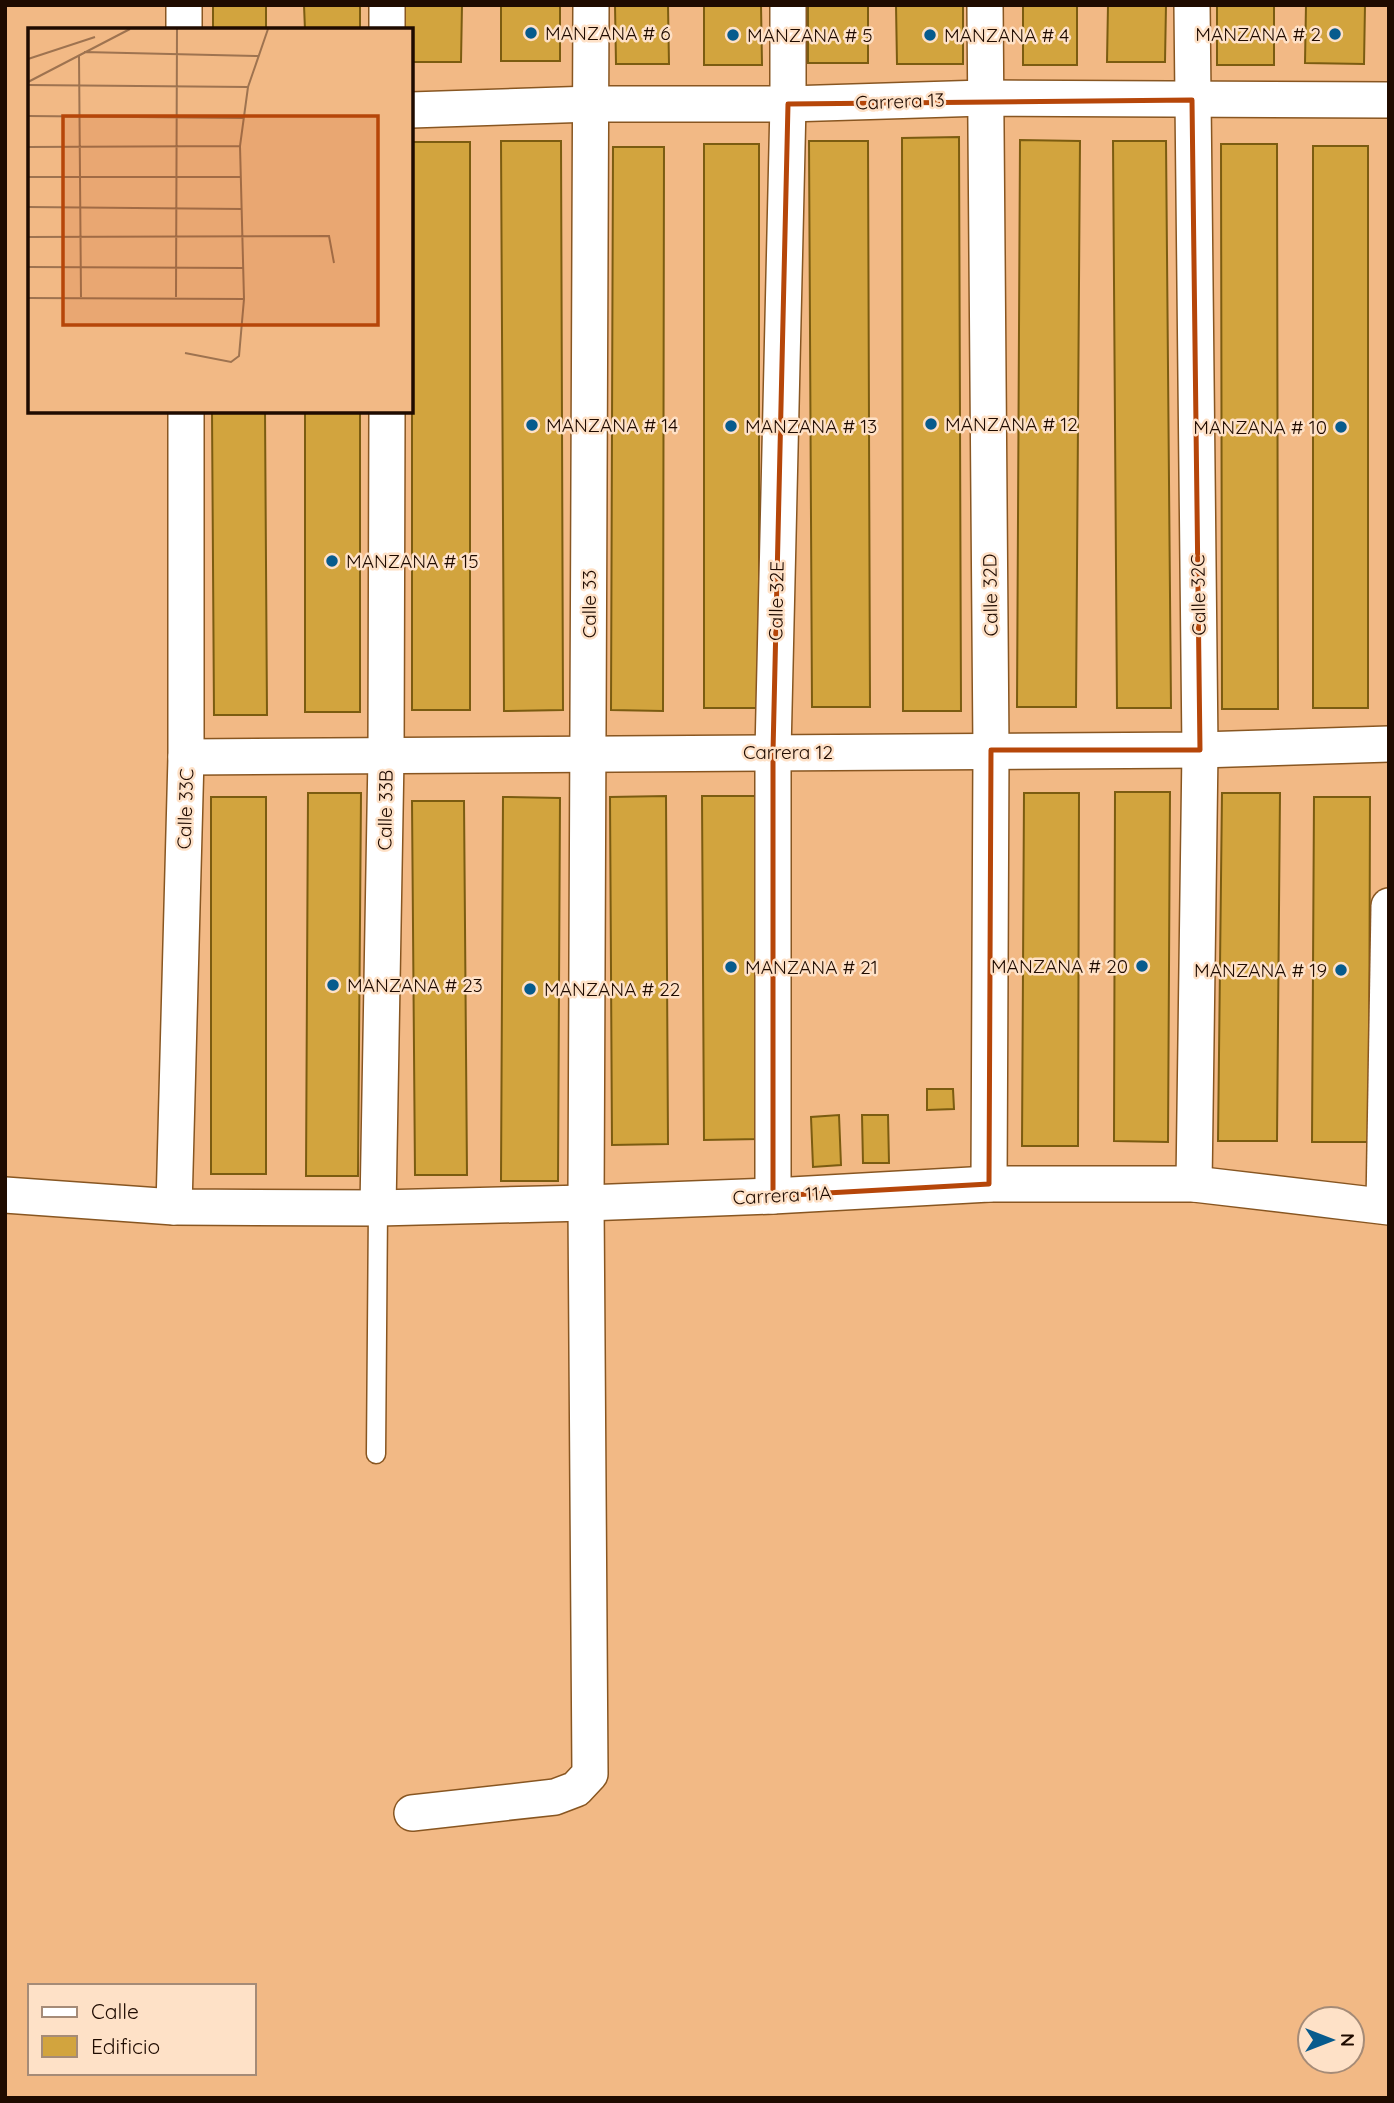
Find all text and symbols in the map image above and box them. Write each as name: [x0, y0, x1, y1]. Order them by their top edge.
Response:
place label: MANZANA # 6: [545, 21, 671, 45]
place label: MANZANA # 2: [1195, 22, 1321, 46]
place label: MANZANA # 5: [747, 23, 873, 47]
place label: MANZANA # 4: [944, 23, 1069, 47]
marker: MANZANA # 6: [523, 25, 539, 41]
marker: MANZANA # 2: [1327, 26, 1343, 42]
marker: MANZANA # 5: [725, 27, 741, 43]
marker: MANZANA # 4: [922, 27, 938, 43]
inset map: [28, 28, 413, 413]
street label: Carrera 13: [855, 87, 945, 115]
place label: MANZANA # 12: [945, 412, 1078, 436]
place label: MANZANA # 14: [546, 413, 678, 437]
place label: MANZANA # 13: [745, 414, 877, 438]
place label: MANZANA # 10: [1193, 415, 1327, 439]
marker: MANZANA # 12: [923, 416, 939, 432]
marker: MANZANA # 14: [524, 417, 540, 433]
marker: MANZANA # 13: [723, 418, 739, 434]
marker: MANZANA # 10: [1333, 419, 1349, 435]
place label: MANZANA # 15: [346, 549, 479, 573]
marker: MANZANA # 15: [324, 553, 340, 569]
street label: Calle 32D: [977, 554, 1003, 636]
street label: Calle 32C: [1185, 554, 1211, 636]
street label: Calle 32E: [763, 561, 789, 641]
street label: Calle 33: [577, 570, 601, 638]
street label: Carrera 12: [743, 740, 833, 764]
street label: Calle 33C: [172, 768, 198, 850]
street label: Calle 33B: [372, 769, 398, 851]
place label: MANZANA # 20: [991, 954, 1128, 978]
place label: MANZANA # 21: [745, 955, 878, 979]
marker: MANZANA # 20: [1134, 958, 1150, 974]
place label: MANZANA # 19: [1194, 958, 1327, 982]
marker: MANZANA # 21: [723, 959, 739, 975]
marker: MANZANA # 19: [1333, 962, 1349, 978]
place label: MANZANA # 23: [347, 973, 483, 997]
marker: MANZANA # 23: [325, 977, 341, 993]
place label: MANZANA # 22: [544, 977, 680, 1001]
marker: MANZANA # 22: [522, 981, 538, 997]
street label: Carrera 11A: [732, 1180, 832, 1210]
legend: [28, 1984, 256, 2075]
text: Calle: [91, 1998, 139, 2024]
north arrow: [1296, 2005, 1366, 2075]
text: Edificio: [91, 2033, 160, 2059]
text: N: [1336, 2033, 1360, 2047]

